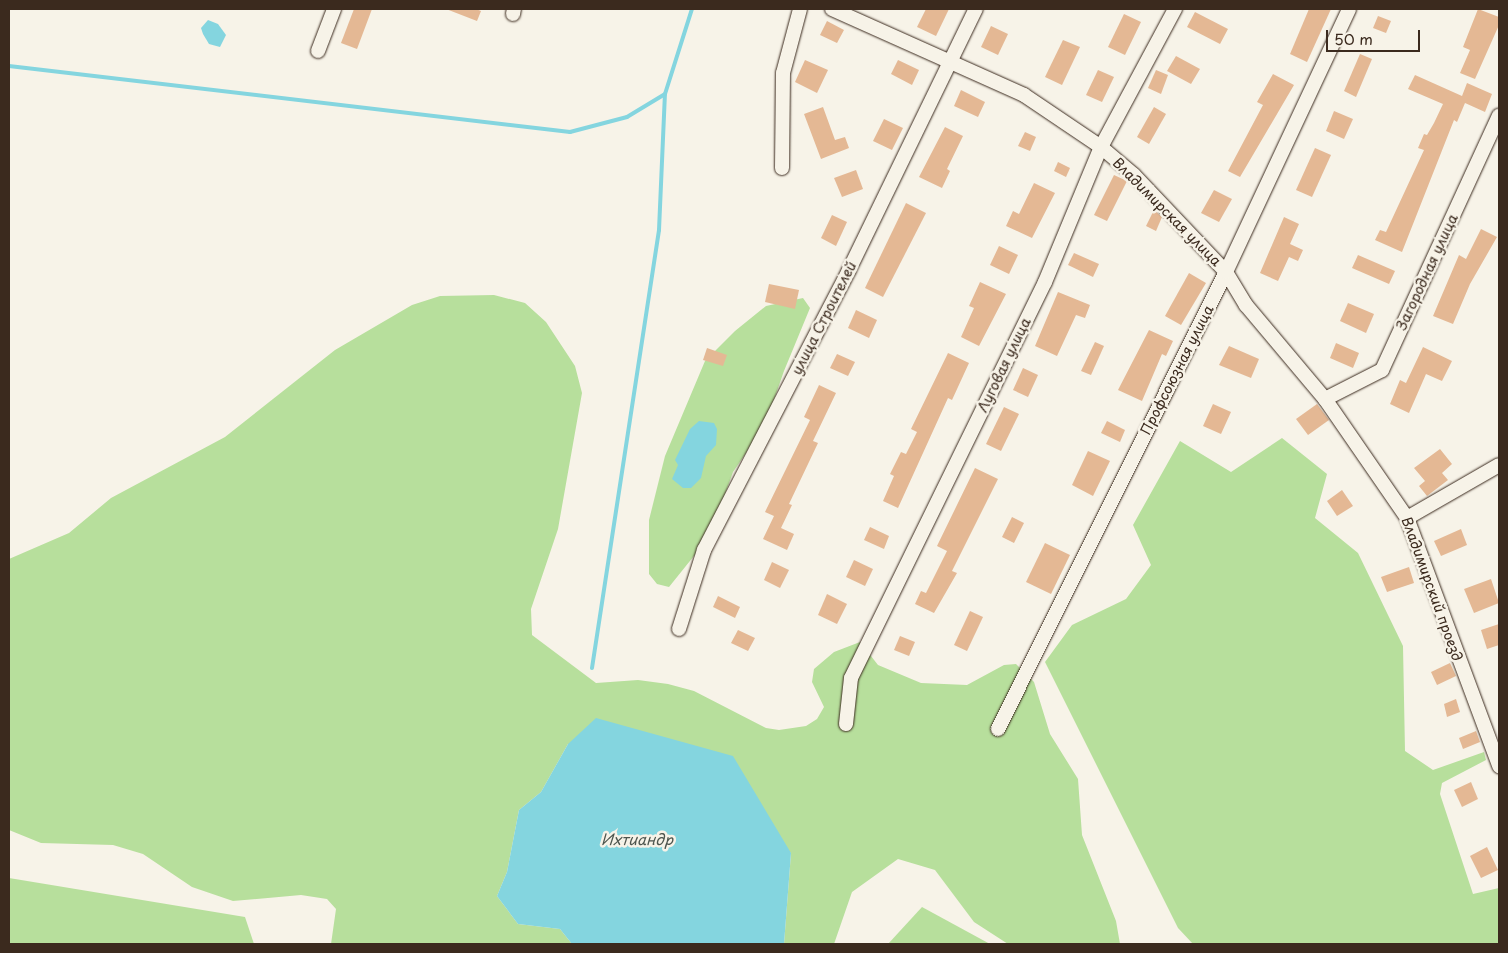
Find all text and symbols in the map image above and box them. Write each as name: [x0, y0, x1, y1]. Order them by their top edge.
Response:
scale bar: [1328, 20, 1422, 52]
text: 50 m: [1334, 27, 1373, 50]
street label: Владимирская улица: [1109, 154, 1225, 270]
street label: Загородная улица: [1393, 211, 1461, 333]
street label: улица Строителей: [788, 258, 860, 378]
street label: Профсоюзная улица: [1137, 302, 1217, 438]
street label: Луговая улица: [974, 315, 1034, 415]
street label: Владимирский проезд: [1398, 515, 1466, 663]
water label: Ихтиандр: [601, 830, 673, 848]

